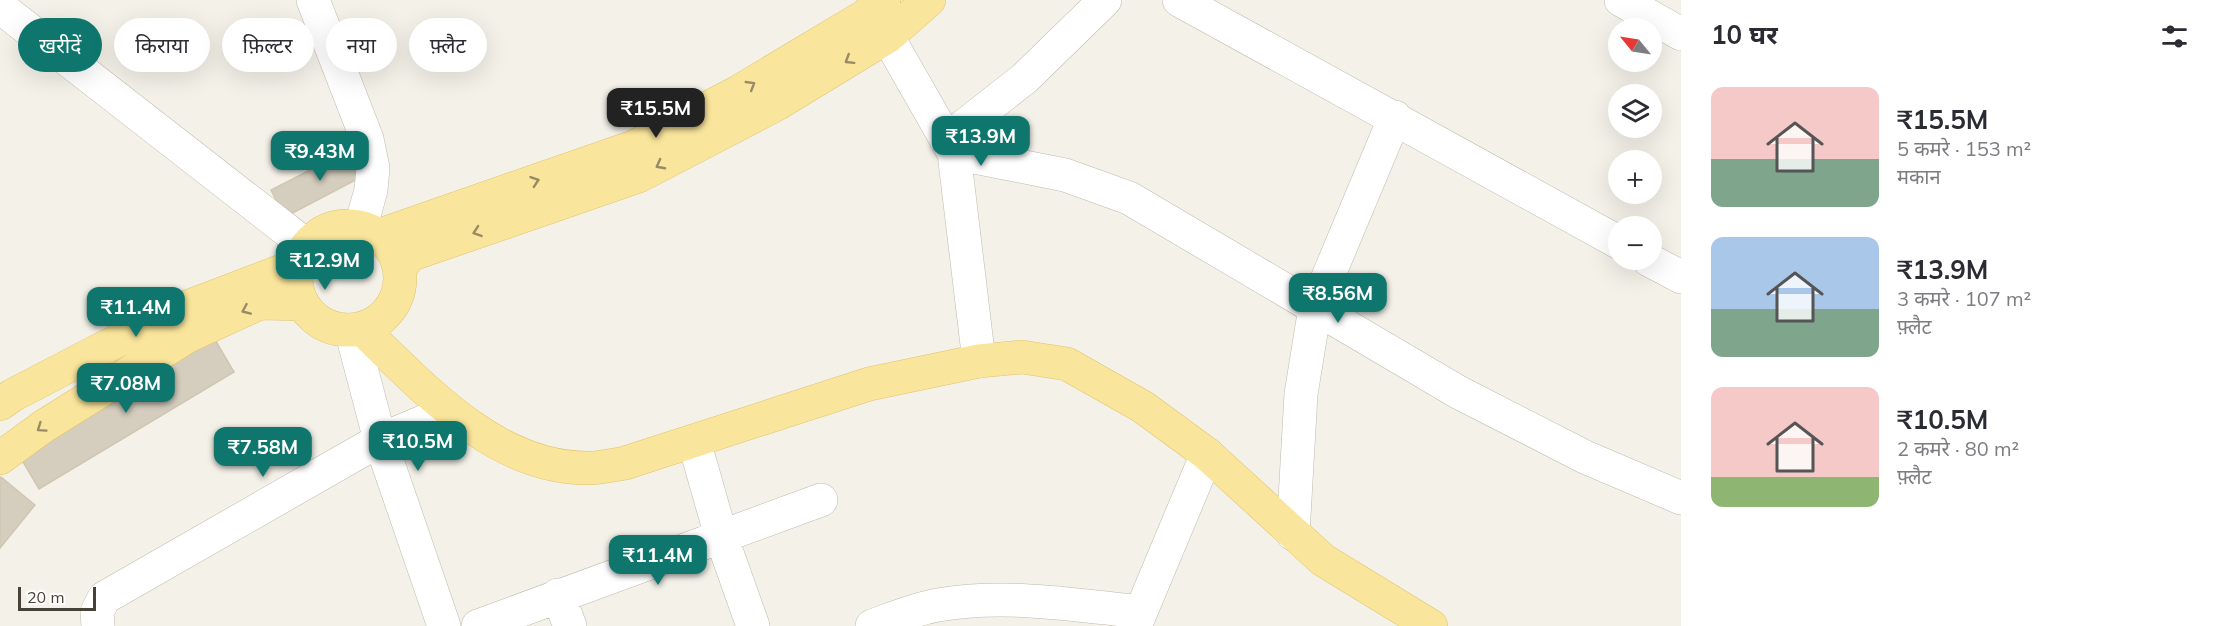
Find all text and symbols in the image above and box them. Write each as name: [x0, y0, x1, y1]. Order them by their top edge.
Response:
chip: खरीदें: [18, 18, 102, 72]
chip: किराया: [114, 18, 210, 72]
chip: फ़िल्टर: [222, 18, 314, 72]
chip: नया: [326, 18, 397, 72]
chip: फ़्लैट: [409, 18, 487, 72]
north arrow: [1608, 18, 1662, 72]
map controls: [1608, 18, 1662, 270]
text: 10 घर: [1711, 18, 1778, 51]
icon: filters: [2158, 20, 2191, 53]
one-way arrow: [845, 52, 855, 64]
one-way arrow: [745, 81, 755, 93]
button: layers: [1608, 84, 1662, 138]
pin: ₹15.5M: [607, 88, 705, 139]
text: ₹15.5M: [621, 95, 691, 120]
text: ₹15.5M: [1897, 103, 1988, 136]
icon: home: [1759, 111, 1831, 183]
pin: ₹13.9M: [932, 116, 1030, 167]
text: ₹13.9M: [946, 123, 1016, 148]
pin: ₹9.43M: [271, 131, 369, 182]
text: 5 कमरे · 153 m²: [1897, 136, 2031, 161]
text: ₹9.43M: [285, 138, 355, 163]
button: +: [1608, 150, 1662, 204]
one-way arrow: [656, 158, 666, 169]
text: मकान: [1897, 164, 1941, 189]
one-way arrow: [529, 176, 540, 189]
button: −: [1608, 216, 1662, 270]
one-way arrow: [472, 224, 483, 237]
pin: ₹12.9M: [276, 240, 374, 291]
text: ₹12.9M: [290, 247, 360, 272]
text: ₹13.9M: [1897, 253, 1988, 286]
icon: home: [1759, 261, 1831, 333]
pin: ₹8.56M: [1289, 273, 1387, 324]
text: ₹8.56M: [1303, 280, 1373, 305]
text: 3 कमरे · 107 m²: [1897, 286, 2031, 311]
pin: ₹11.4M: [87, 287, 185, 338]
text: ₹11.4M: [101, 294, 171, 319]
one-way arrow: [241, 303, 252, 315]
text: फ़्लैट: [1897, 314, 1932, 339]
pin: ₹7.08M: [77, 363, 175, 414]
text: ₹7.08M: [91, 370, 161, 395]
text: ₹10.5M: [1897, 403, 1988, 436]
icon: home: [1759, 411, 1831, 483]
one-way arrow: [36, 421, 47, 432]
pin: ₹10.5M: [369, 421, 467, 472]
pin: ₹7.58M: [214, 427, 312, 478]
text: ₹10.5M: [383, 428, 453, 453]
text: ₹7.58M: [228, 434, 298, 459]
text: 2 कमरे · 80 m²: [1897, 436, 2019, 461]
text: फ़्लैट: [1897, 464, 1932, 489]
pin: ₹11.4M: [609, 535, 707, 586]
text: ₹11.4M: [623, 542, 693, 567]
scale bar: [18, 584, 96, 612]
text: 20 m: [27, 587, 64, 607]

